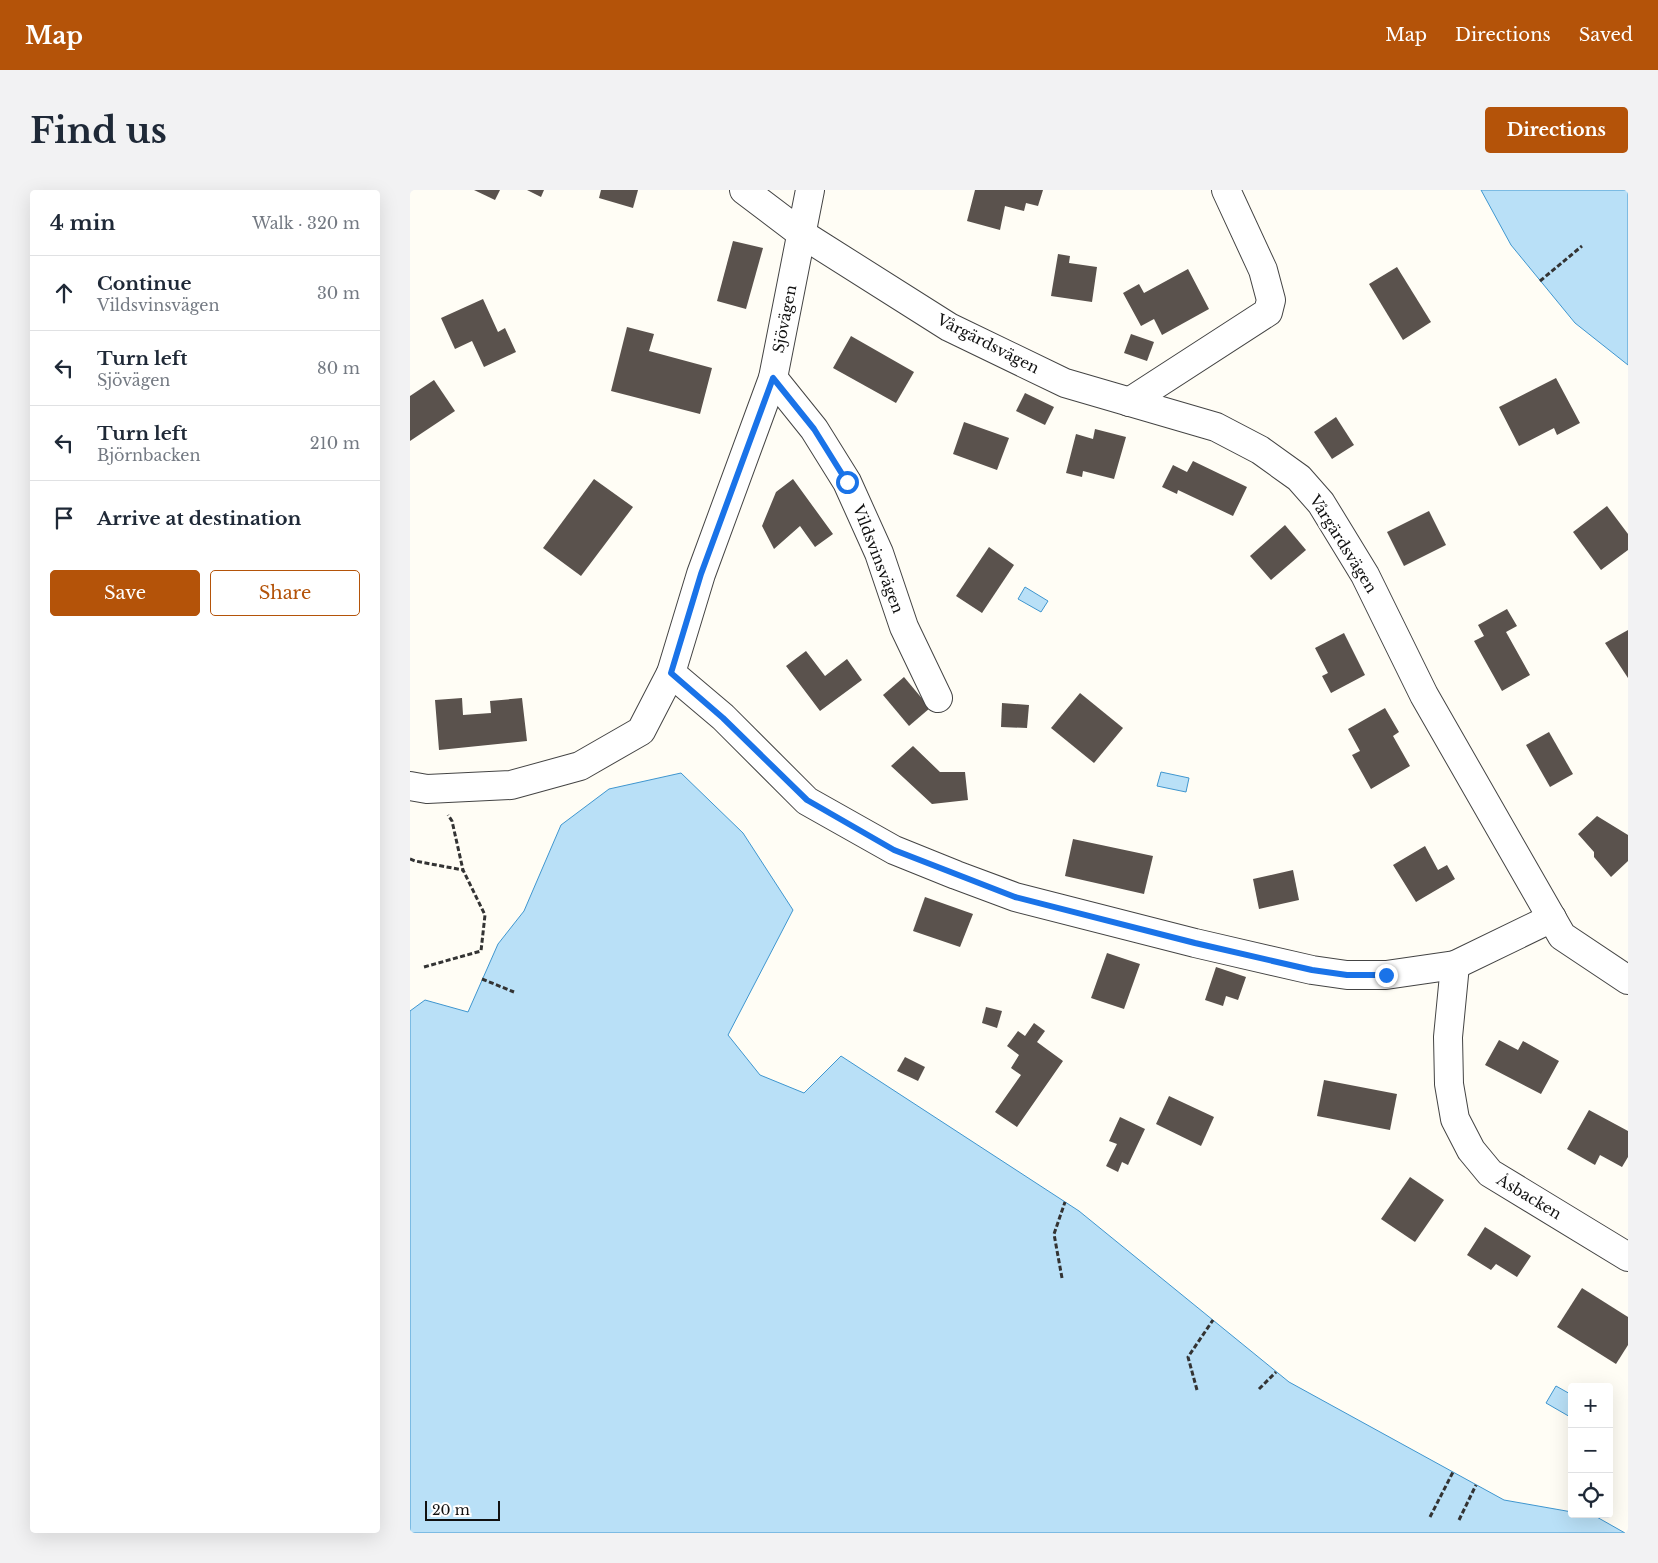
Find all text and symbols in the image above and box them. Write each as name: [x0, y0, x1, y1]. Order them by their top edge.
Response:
text: Map: [25, 21, 83, 50]
text: Map: [1385, 24, 1427, 46]
text: Directions: [1455, 24, 1551, 46]
text: Saved: [1579, 24, 1633, 46]
button: Directions: [1485, 107, 1628, 153]
text: Find us: [30, 109, 167, 152]
text: 4 min: [50, 210, 116, 236]
text: Walk · 320 m: [252, 213, 360, 233]
text: Continue: [97, 272, 192, 295]
icon: ahead: [50, 279, 78, 307]
text: 30 m: [317, 283, 360, 303]
street label: Sjövägen: [769, 283, 800, 354]
text: Vildsvinsvägen: [97, 295, 219, 315]
street label: Vårgärdsvägen: [933, 309, 1042, 377]
text: Turn left: [97, 347, 188, 370]
icon: left: [50, 354, 78, 382]
text: 80 m: [317, 358, 360, 378]
text: Sjövägen: [97, 370, 170, 390]
text: Turn left: [97, 422, 188, 445]
icon: left: [50, 429, 78, 457]
text: 210 m: [310, 433, 360, 453]
text: Björnbacken: [97, 445, 200, 465]
route start: [836, 471, 859, 494]
street label: Vårgärdsvägen: [1305, 490, 1381, 596]
street label: Vildsvinsvägen: [849, 501, 908, 616]
icon: arrive: [50, 504, 78, 532]
text: Arrive at destination: [97, 507, 301, 530]
button: Save: [50, 570, 200, 616]
button: Share: [210, 570, 360, 616]
route end: [1375, 964, 1398, 987]
street label: Åsbacken: [1493, 1169, 1565, 1223]
map controls: [1568, 1383, 1613, 1518]
button: +: [1568, 1383, 1613, 1428]
button: −: [1568, 1428, 1613, 1473]
button: locate: [1568, 1473, 1613, 1518]
scale bar: [425, 1498, 500, 1521]
text: 20 m: [432, 1501, 470, 1519]

